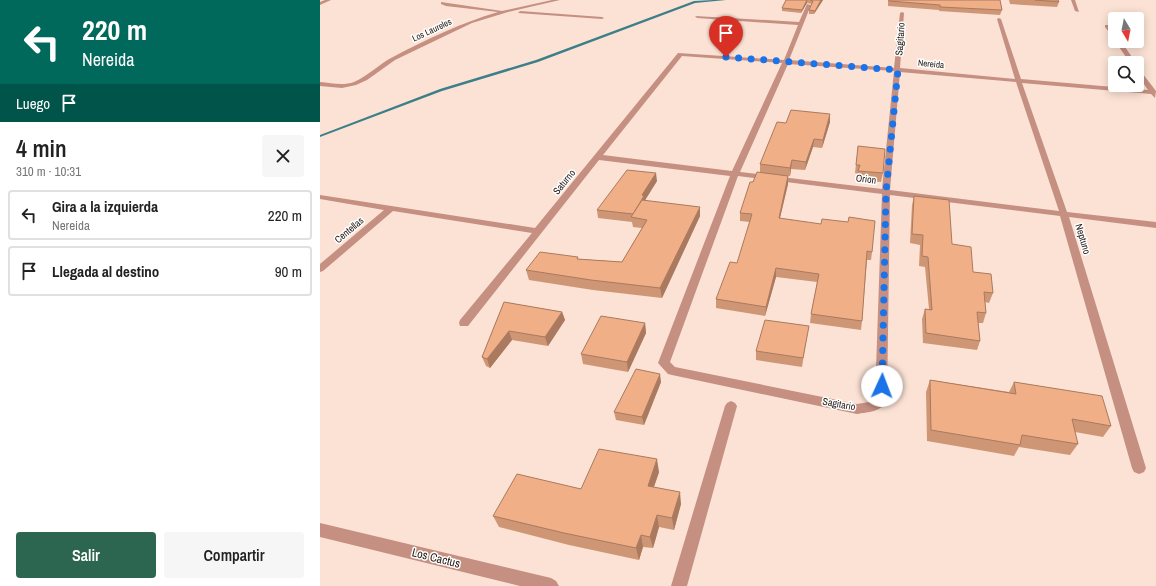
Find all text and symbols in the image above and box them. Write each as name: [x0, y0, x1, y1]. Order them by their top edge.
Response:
text: 220 m: [82, 11, 147, 49]
north arrow: [1108, 12, 1144, 48]
map controls: [1108, 12, 1144, 92]
icon: left: [16, 16, 68, 68]
street label: Los Laureles: [410, 16, 454, 44]
pin: [709, 16, 743, 57]
icon: arrive: [715, 22, 737, 44]
street label: Sagitario: [892, 22, 908, 56]
text: Nereida: [82, 47, 135, 72]
button: search: [1108, 56, 1144, 92]
street label: Nereida: [917, 57, 945, 71]
icon: arrive: [58, 92, 80, 114]
text: Luego: [16, 93, 50, 114]
text: 4 min: [16, 132, 67, 164]
button: close: [262, 135, 304, 177]
text: 310 m · 10:31: [16, 163, 81, 180]
street label: Saturno: [550, 166, 578, 197]
street label: Orion: [855, 171, 877, 187]
text: Gira a la izquierda: [52, 196, 158, 217]
icon: left: [18, 204, 40, 226]
text: 220 m: [268, 205, 302, 226]
street label: Centellas: [332, 214, 366, 246]
text: Nereida: [52, 217, 90, 234]
street label: Neptuno: [1072, 222, 1094, 256]
icon: arrive: [18, 260, 40, 282]
text: Llegada al destino: [52, 261, 159, 282]
text: 90 m: [275, 261, 302, 282]
position arrow: [861, 365, 903, 407]
street label: Sagitario: [821, 395, 857, 413]
button: Salir: [16, 532, 156, 578]
button: Compartir: [164, 532, 304, 578]
street label: Los Cactus: [410, 544, 462, 572]

